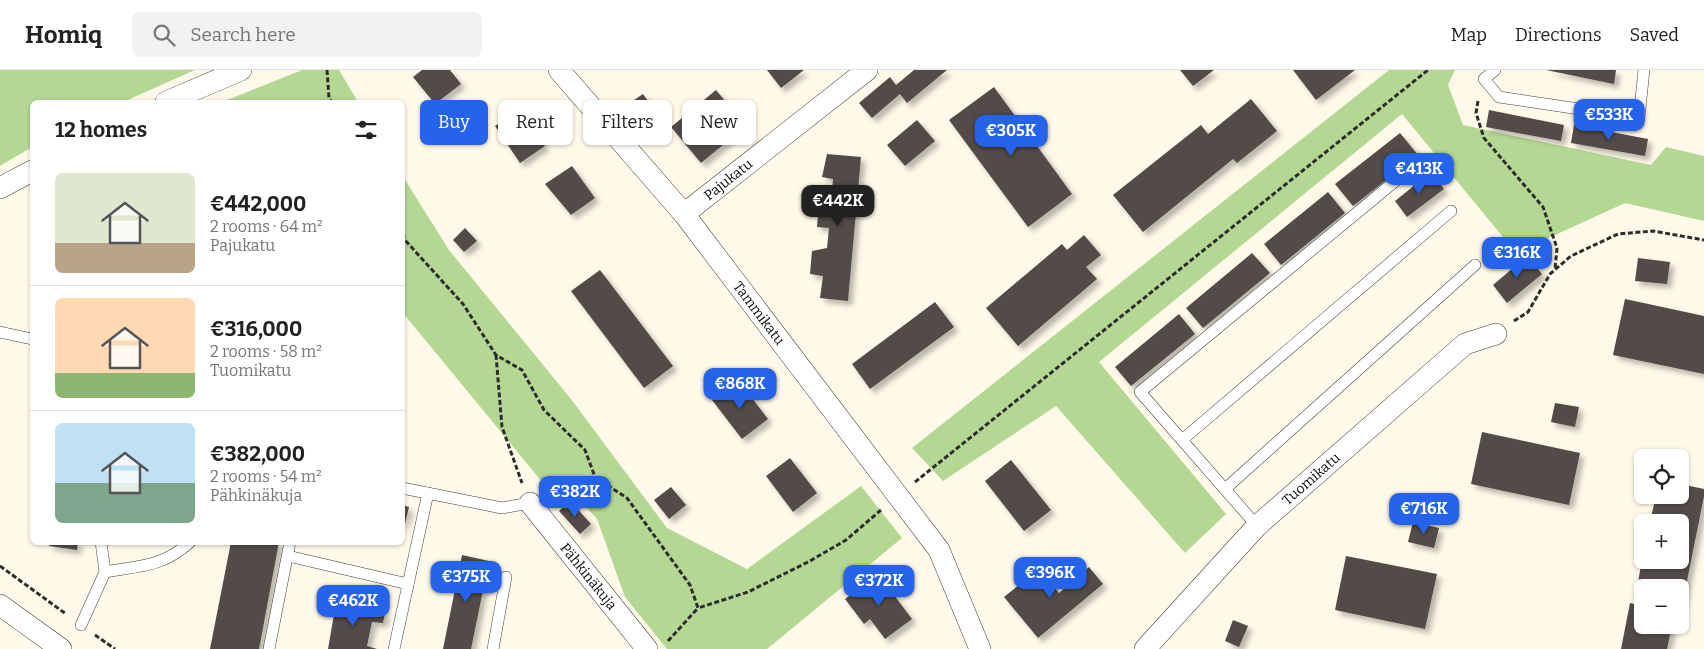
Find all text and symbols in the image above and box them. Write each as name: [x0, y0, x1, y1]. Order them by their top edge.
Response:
search box: [132, 12, 482, 57]
text: Homiq: [25, 21, 102, 49]
icon: search: [150, 21, 178, 49]
text: Search here: [190, 23, 296, 46]
text: Map: [1451, 24, 1487, 46]
text: Directions: [1515, 24, 1602, 46]
text: Saved: [1630, 24, 1679, 46]
pin: €533K: [1574, 98, 1644, 141]
chip: Buy: [420, 100, 488, 145]
chip: Rent: [498, 100, 573, 145]
chip: Filters: [583, 100, 672, 145]
chip: New: [682, 100, 756, 145]
text: €533K: [1585, 105, 1633, 124]
pin: €305K: [976, 114, 1046, 157]
icon: filters: [352, 116, 380, 144]
text: 12 homes: [55, 117, 147, 143]
text: €305K: [986, 121, 1036, 140]
pin: €413K: [1384, 152, 1454, 195]
street label: Pajukatu: [700, 155, 756, 204]
text: €413K: [1395, 159, 1443, 178]
pin: €442K: [803, 184, 873, 227]
text: €442,000: [210, 191, 306, 217]
text: €442K: [812, 191, 864, 210]
icon: home: [95, 193, 155, 253]
text: 2 rooms · 64 m²: [210, 217, 323, 236]
text: Pajukatu: [210, 236, 275, 255]
pin: €316K: [1482, 236, 1552, 279]
text: €316K: [1493, 243, 1541, 262]
street label: Tammikatu: [730, 278, 789, 348]
text: €316,000: [210, 316, 302, 342]
icon: home: [95, 318, 155, 378]
text: 2 rooms · 58 m²: [210, 342, 322, 361]
text: Tuomikatu: [210, 361, 291, 380]
pin: €868K: [705, 368, 775, 410]
text: €868K: [715, 374, 765, 393]
text: €382,000: [210, 441, 305, 467]
icon: home: [95, 443, 155, 503]
street label: Tuomikatu: [1279, 449, 1344, 509]
map controls: [1634, 449, 1689, 634]
button: locate: [1634, 449, 1689, 504]
text: 2 rooms · 54 m²: [210, 467, 322, 486]
pin: €382K: [540, 476, 610, 518]
text: €382K: [550, 482, 600, 501]
text: Pähkinäkuja: [210, 486, 302, 505]
pin: €716K: [1389, 492, 1459, 535]
text: €716K: [1400, 499, 1448, 518]
button: +: [1634, 514, 1689, 569]
street label: Pähkinäkuja: [557, 540, 621, 613]
pin: €396K: [1015, 556, 1085, 599]
pin: €375K: [431, 560, 501, 603]
text: €396K: [1025, 563, 1075, 582]
pin: €372K: [844, 564, 914, 607]
text: €375K: [442, 567, 490, 586]
text: €372K: [854, 571, 904, 590]
button: −: [1634, 579, 1689, 634]
pin: €462K: [318, 584, 388, 627]
text: €462K: [328, 591, 378, 610]

